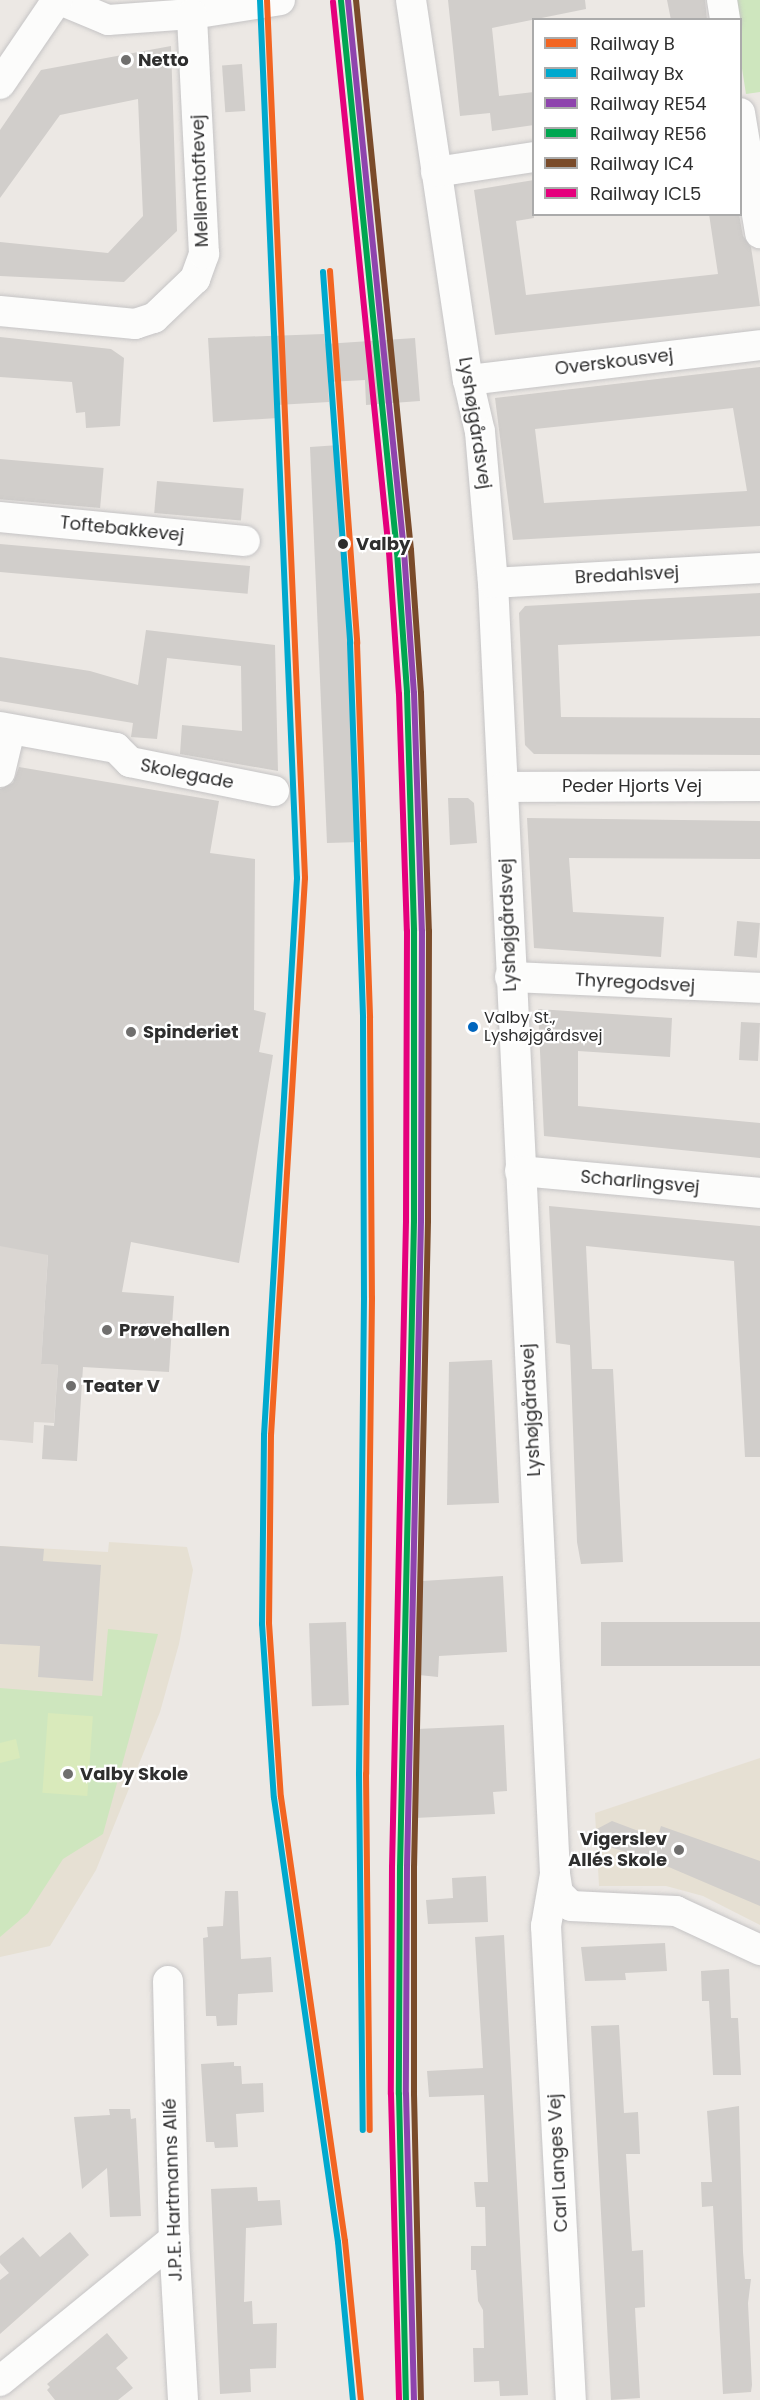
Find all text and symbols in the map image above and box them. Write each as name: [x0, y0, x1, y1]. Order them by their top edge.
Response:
legend: [532, 18, 742, 216]
text: Railway B: [590, 31, 675, 56]
place label: Netto: [138, 49, 189, 71]
marker: Netto: [119, 53, 133, 67]
text: Railway Bx: [590, 61, 684, 86]
text: Railway RE54: [590, 91, 707, 116]
street label: Mellemtoftevej: [187, 114, 213, 248]
text: Railway RE56: [590, 121, 707, 146]
text: Railway IC4: [590, 151, 693, 176]
text: Railway ICL5: [590, 181, 701, 206]
street label: Overskousvej: [554, 344, 674, 380]
street label: Lyshøjgårdsvej: [454, 356, 496, 490]
street label: Toftebakkevej: [59, 512, 185, 546]
place label: Valby: [356, 533, 410, 555]
marker: Valby: [334, 535, 352, 553]
street label: Bredahlsvej: [574, 561, 680, 589]
street label: Skolegade: [139, 754, 235, 794]
street label: Peder Hjorts Vej: [562, 775, 702, 797]
street label: Lyshøjgårdsvej: [495, 858, 521, 992]
street label: Thyregodsvej: [574, 969, 696, 997]
place label: Valby St., Lyshøjgårdsvej: [484, 1008, 602, 1046]
place label: Spinderiet: [143, 1021, 238, 1043]
marker: Valby St., Lyshøjgårdsvej: [467, 1021, 479, 1033]
marker: Spinderiet: [124, 1025, 138, 1039]
street label: Scharlingsvej: [580, 1166, 700, 1198]
place label: Prøvehallen: [119, 1319, 230, 1341]
marker: Prøvehallen: [100, 1323, 114, 1337]
street label: Lyshøjgårdsvej: [517, 1343, 545, 1477]
place label: Teater V: [83, 1375, 160, 1397]
marker: Teater V: [64, 1379, 78, 1393]
place label: Valby Skole: [80, 1763, 188, 1785]
marker: Valby Skole: [61, 1767, 75, 1781]
place label: Vigerslev Allés Skole: [568, 1829, 667, 1872]
marker: Vigerslev Allés Skole: [672, 1843, 686, 1857]
street label: Carl Langes Vej: [544, 2093, 572, 2233]
street label: J.P.E. Hartmanns Allé: [159, 2098, 187, 2282]

